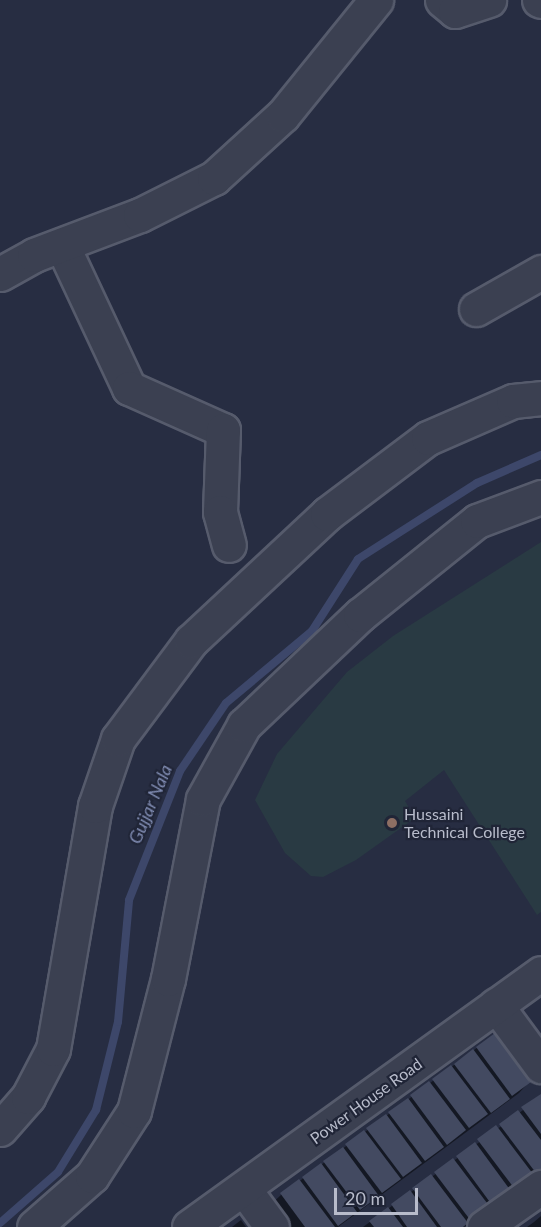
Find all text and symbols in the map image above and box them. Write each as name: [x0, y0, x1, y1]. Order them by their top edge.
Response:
water label: Gujjar Nala: [124, 761, 176, 847]
place label: Hussaini Technical College: [404, 804, 525, 842]
marker: Hussaini Technical College: [385, 816, 399, 830]
street label: Power House Road: [306, 1054, 426, 1148]
scale bar: [337, 1176, 421, 1214]
text: 20 m: [345, 1187, 385, 1209]

